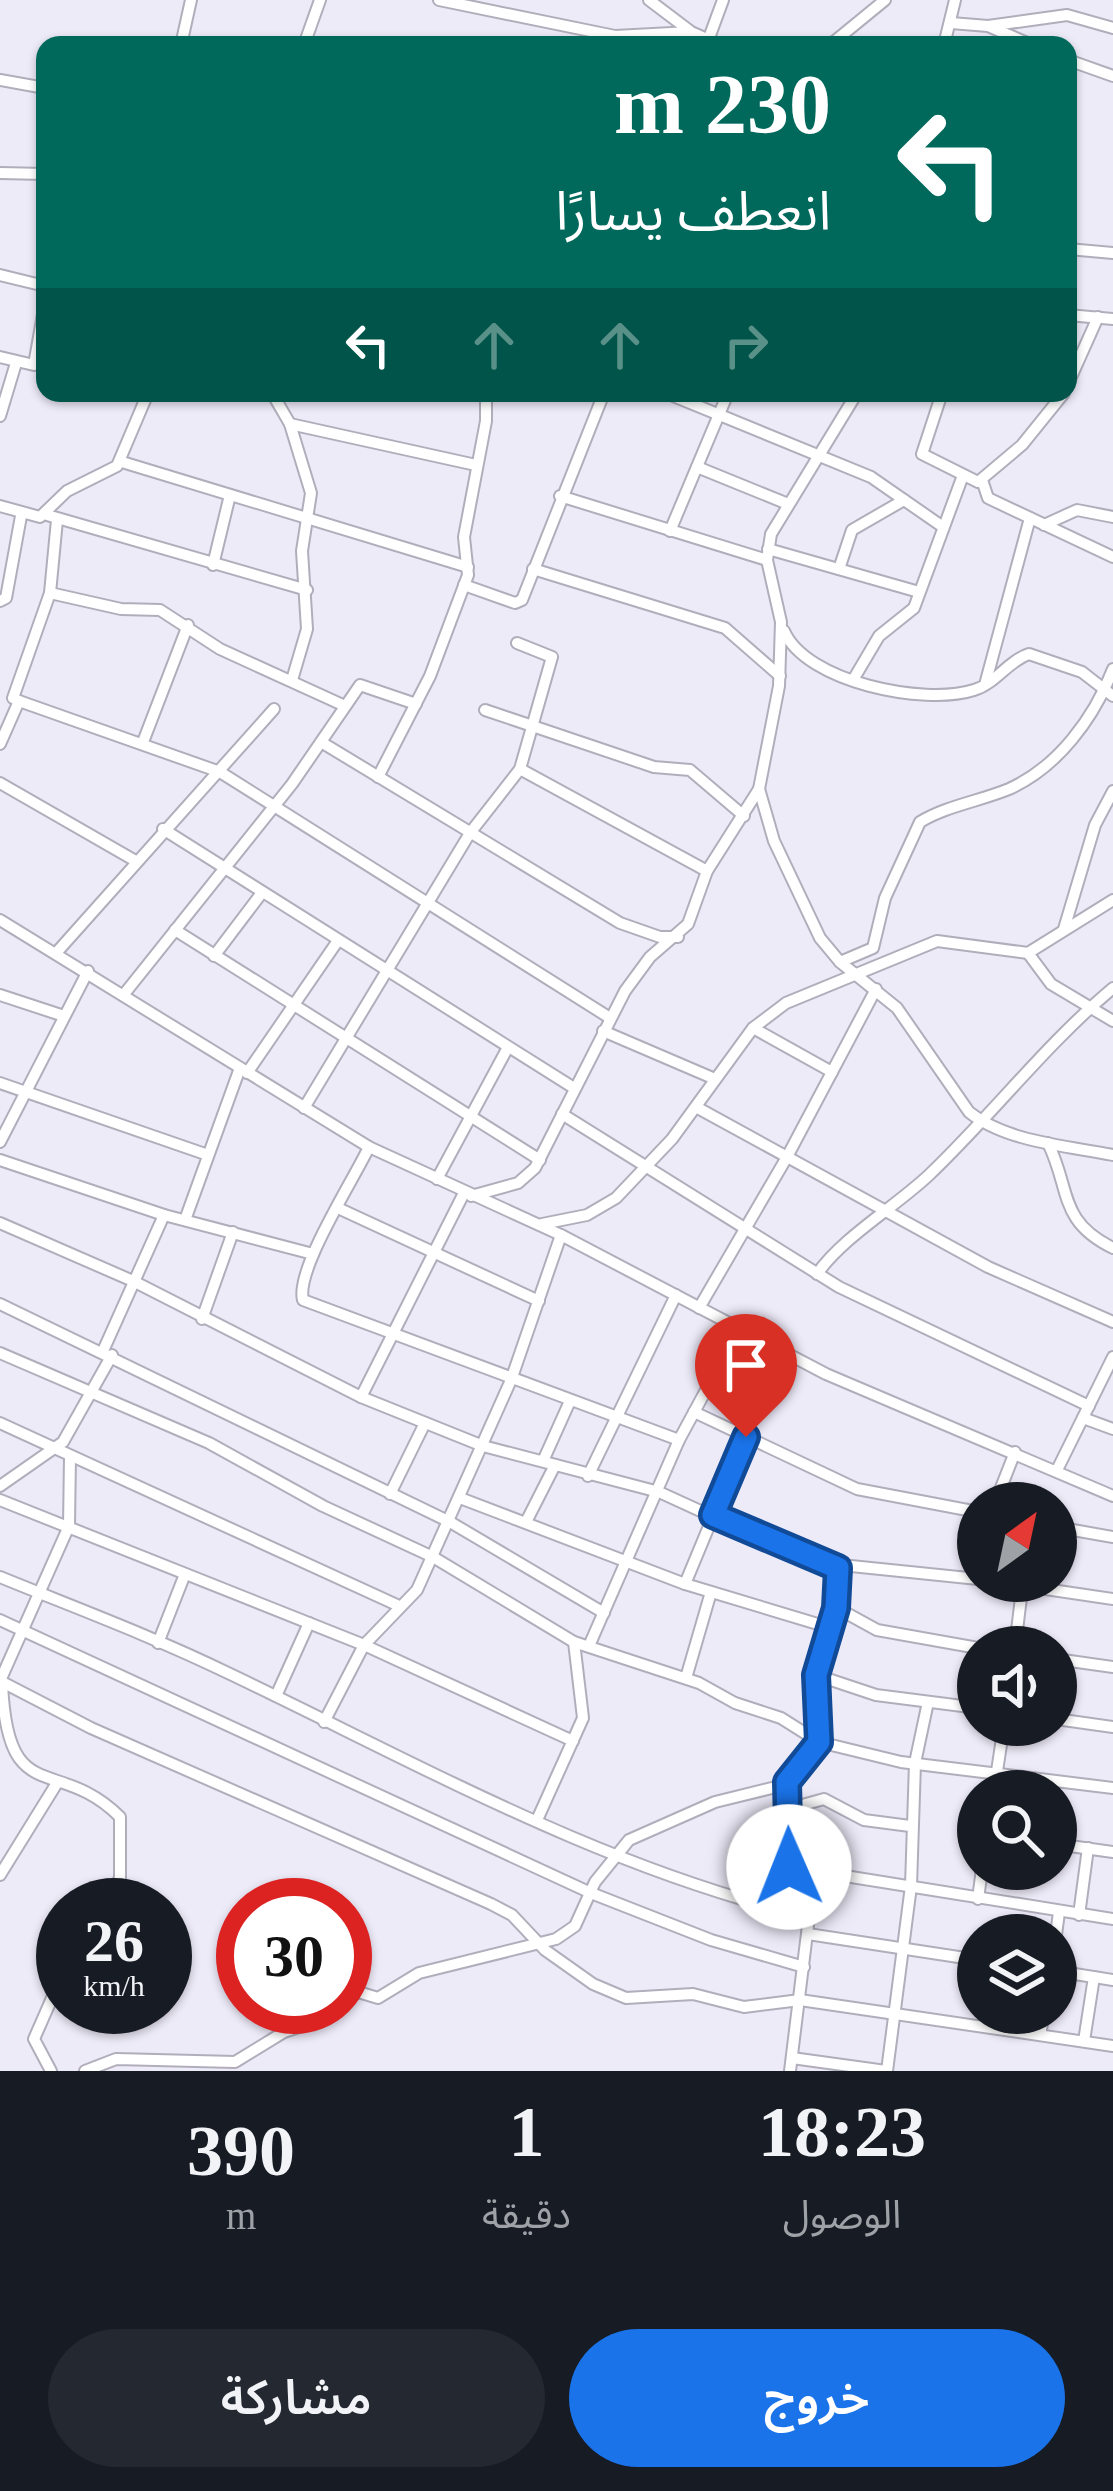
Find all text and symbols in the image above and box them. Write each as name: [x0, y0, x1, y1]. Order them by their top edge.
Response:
text: 230 m: [614, 58, 831, 151]
icon: left: [873, 84, 1029, 240]
text: انعطف يسارًا: [555, 182, 831, 242]
icon: left: [335, 312, 401, 378]
icon: ahead: [461, 312, 527, 378]
icon: ahead: [587, 312, 653, 378]
icon: right: [713, 312, 779, 378]
pin: [695, 1314, 797, 1437]
icon: arrive: [713, 1332, 779, 1398]
north arrow: [957, 1482, 1077, 1602]
map controls: [957, 1482, 1077, 2034]
button: sound: [957, 1626, 1077, 1746]
button: search: [957, 1770, 1077, 1890]
position arrow: [726, 1804, 852, 1930]
speed limit sign: 30: [216, 1878, 372, 2034]
text: 26: [84, 1908, 144, 1974]
button: layers: [957, 1914, 1077, 2034]
text: km/h: [83, 1969, 145, 2002]
text: 1: [509, 2092, 545, 2172]
text: 18:23: [758, 2092, 926, 2172]
text: 390: [187, 2111, 295, 2191]
text: دقيقة: [482, 2193, 571, 2236]
text: الوصول: [783, 2193, 901, 2236]
text: m: [226, 2194, 256, 2237]
button: مشاركة: [48, 2329, 545, 2467]
button: خروج: [569, 2329, 1065, 2467]

